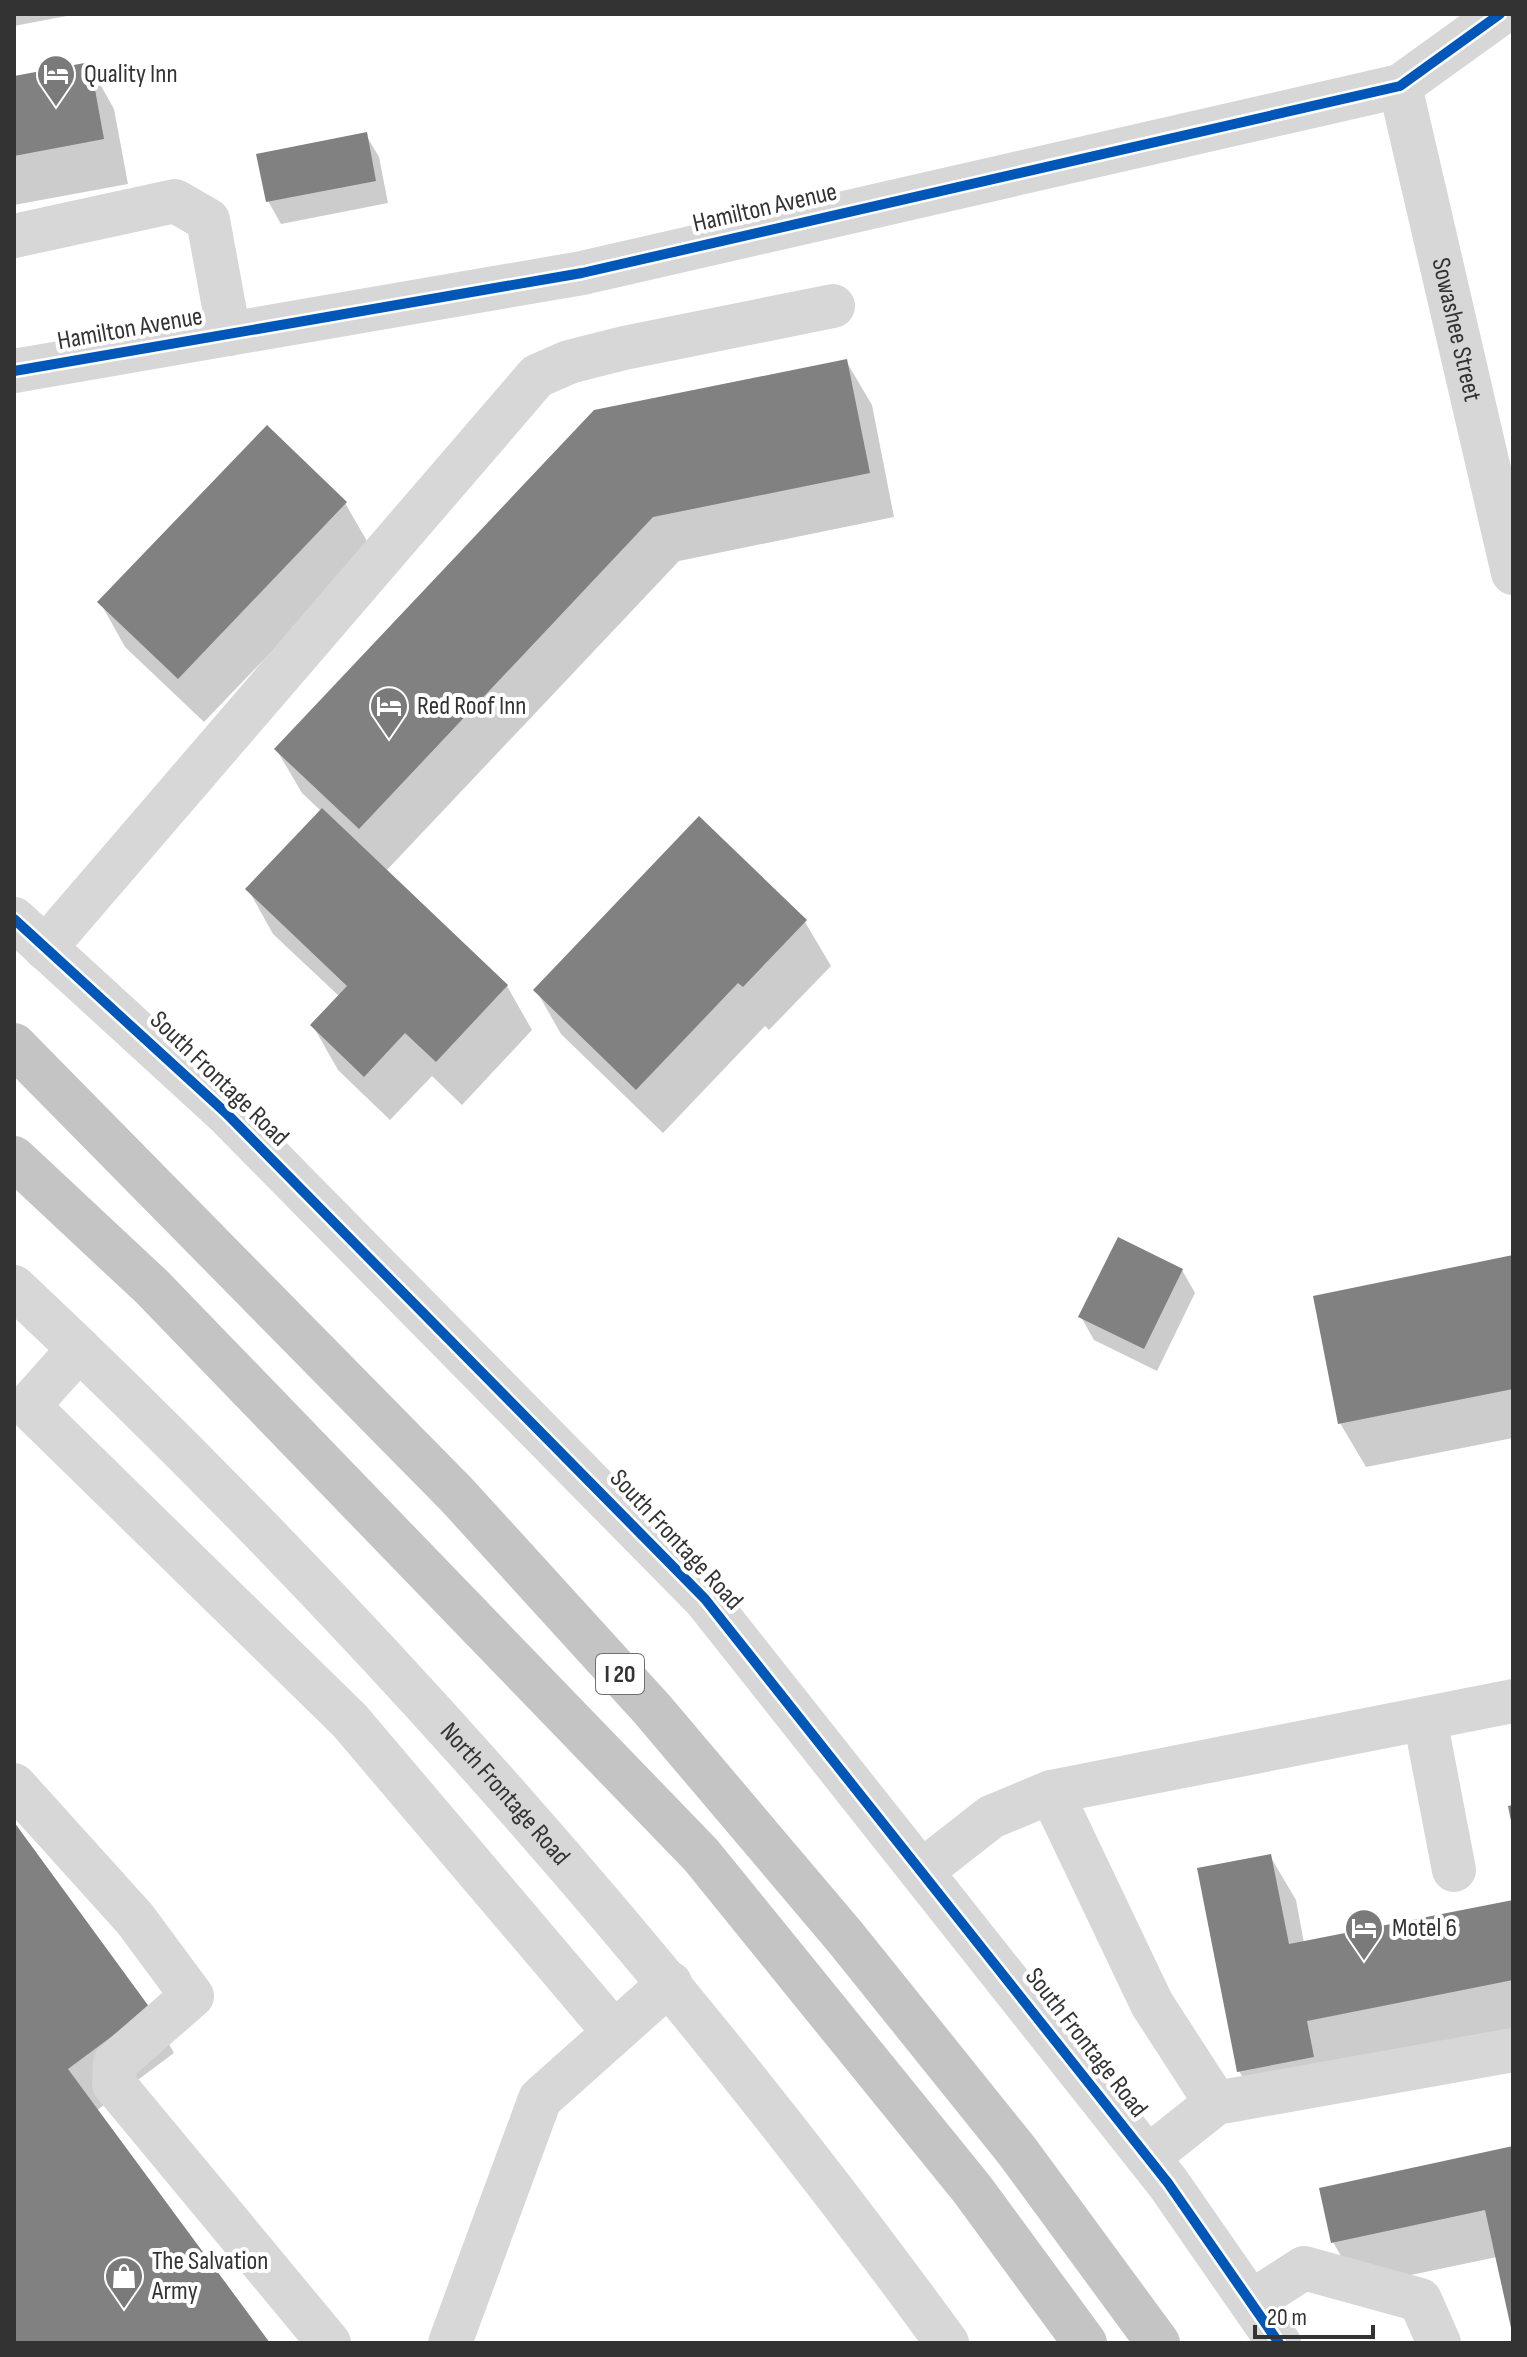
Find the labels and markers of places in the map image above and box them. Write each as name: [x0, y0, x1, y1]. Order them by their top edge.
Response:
hotel icon: Quality Inn: [35, 53, 77, 108]
place label: Quality Inn: [84, 59, 178, 90]
hotel icon: Red Roof Inn: [368, 685, 410, 740]
place label: Red Roof Inn: [417, 691, 527, 722]
hotel icon: Motel 6: [1343, 1907, 1385, 1962]
place label: Motel 6: [1392, 1913, 1457, 1944]
place label: The Salvation Army: [151, 2246, 268, 2307]
shop icon: The Salvation Army: [103, 2255, 145, 2310]

